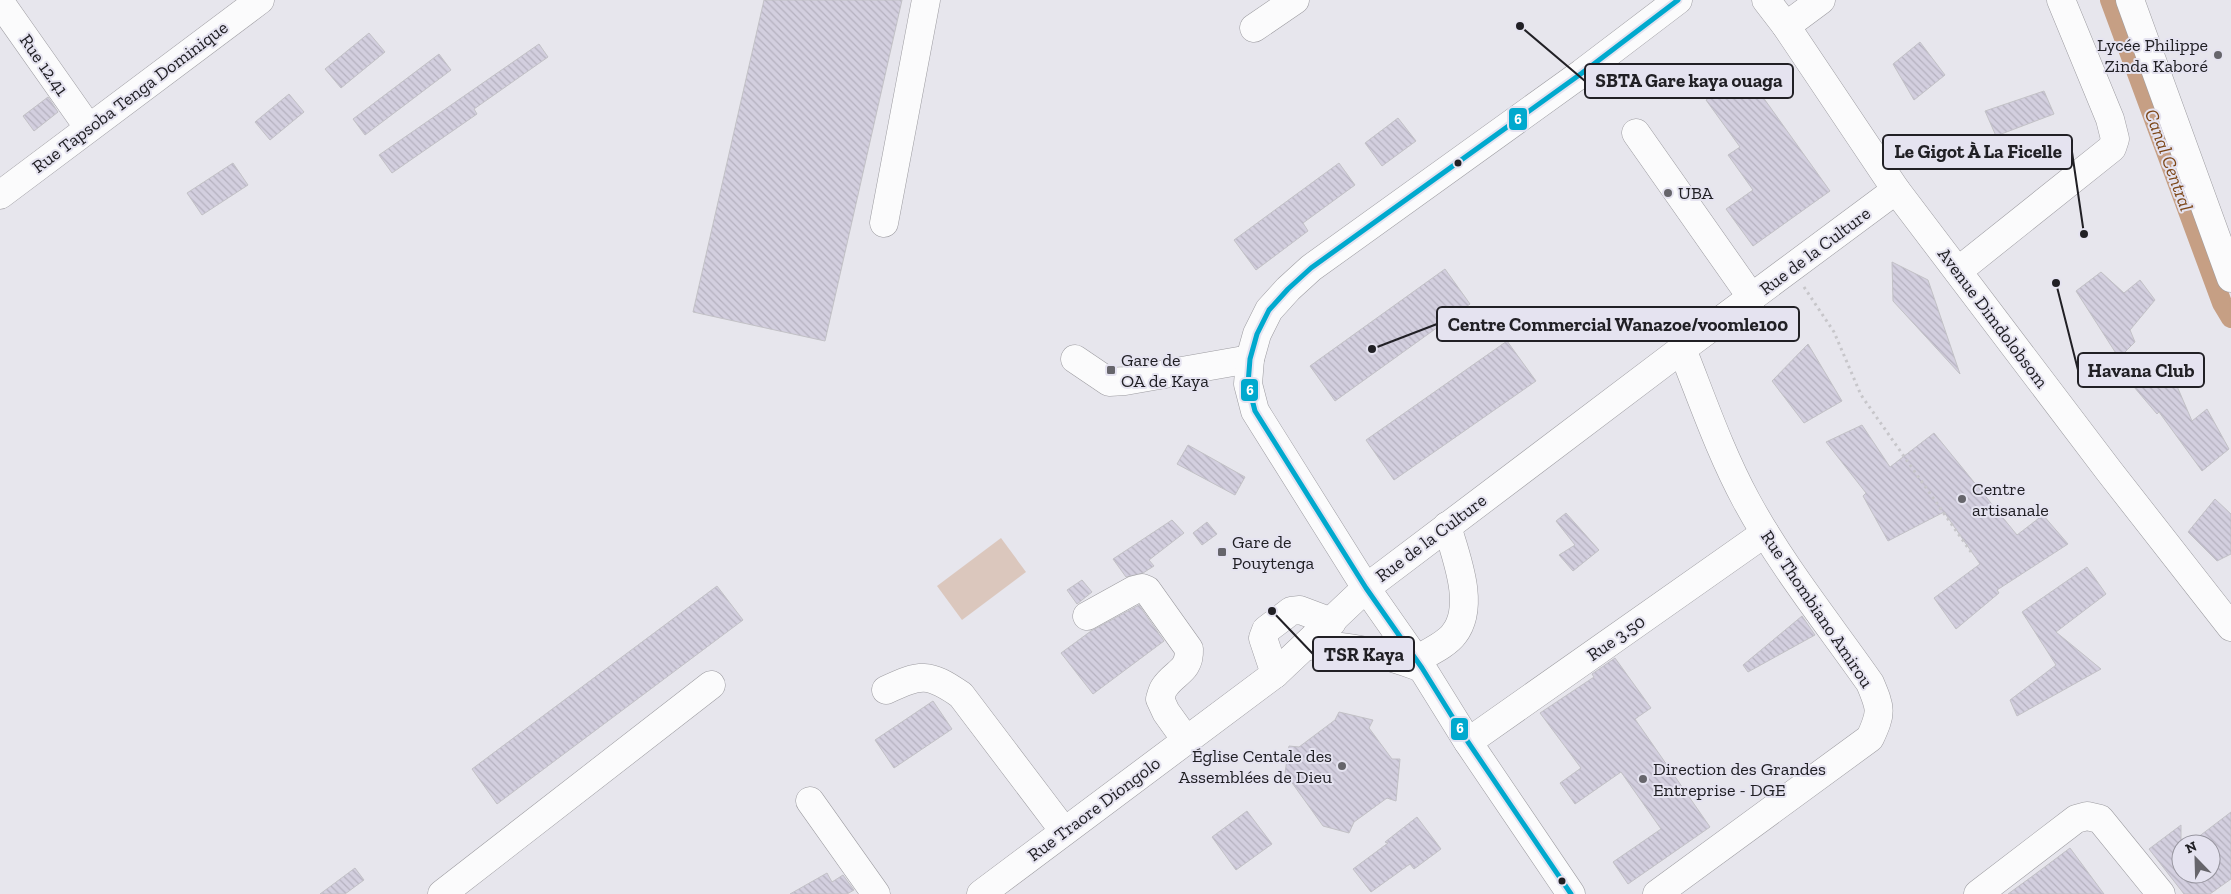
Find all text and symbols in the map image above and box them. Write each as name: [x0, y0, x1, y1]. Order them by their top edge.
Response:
street label: Rue Tapsoba Tenga Dominique: [28, 16, 232, 178]
street label: Rue 12.41: [15, 30, 73, 100]
place label: Lycée Philippe Zinda Kaboré: [2097, 34, 2208, 77]
marker: Lycée Philippe Zinda Kaboré: [2212, 49, 2224, 61]
callout: SBTA Gare kaya ouaga: [1585, 64, 1793, 98]
text: SBTA Gare kaya ouaga: [1595, 69, 1783, 92]
water label: Canal Central: [2140, 106, 2198, 214]
line badge: 6: [1508, 107, 1528, 131]
text: 6: [1514, 111, 1522, 128]
callout: Le Gigot À La Ficelle: [1883, 135, 2072, 169]
text: Le Gigot À La Ficelle: [1894, 140, 2062, 163]
unlabelled marker: [1453, 158, 1463, 168]
place label: UBA: [1678, 182, 1713, 204]
marker: UBA: [1662, 187, 1674, 199]
street label: Rue de la Culture: [1755, 202, 1875, 300]
street label: Avenue Dimdolobsom: [1933, 244, 2053, 393]
callout: Centre Commercial Wanazoe/voomle100: [1437, 307, 1799, 341]
text: Centre Commercial Wanazoe/voomle100: [1448, 313, 1788, 336]
place label: Gare de OA de Kaya: [1121, 349, 1209, 392]
callout: Havana Club: [2078, 353, 2204, 387]
text: Havana Club: [2088, 359, 2195, 382]
marker: Gare de OA de Kaya: [1105, 364, 1117, 376]
line badge: 6: [1240, 378, 1259, 402]
text: 6: [1246, 382, 1254, 399]
place label: Centre artisanale: [1972, 478, 2049, 521]
street label: Rue de la Culture: [1371, 489, 1491, 587]
marker: Centre artisanale: [1956, 493, 1968, 505]
street label: Rue Thombiano Amirou: [1756, 526, 1878, 692]
place label: Gare de Pouytenga: [1232, 531, 1315, 574]
marker: Gare de Pouytenga: [1216, 546, 1228, 558]
street label: Rue 3.50: [1583, 610, 1649, 666]
callout: TSR Kaya: [1313, 637, 1414, 671]
text: TSR Kaya: [1324, 643, 1405, 666]
line badge: 6: [1450, 717, 1469, 741]
text: 6: [1456, 720, 1464, 737]
place label: Église Centale des Assemblées de Dieu: [1179, 745, 1332, 788]
street label: Rue Traore Diongolo: [1023, 752, 1165, 866]
place label: Direction des Grandes Entreprise - DGE: [1653, 758, 1826, 801]
marker: Église Centale des Assemblées de Dieu: [1336, 760, 1348, 772]
marker: Direction des Grandes Entreprise - DGE: [1637, 773, 1649, 785]
north arrow: [2171, 834, 2221, 884]
text: N: [2183, 837, 2200, 857]
unlabelled marker: [1557, 876, 1567, 886]

